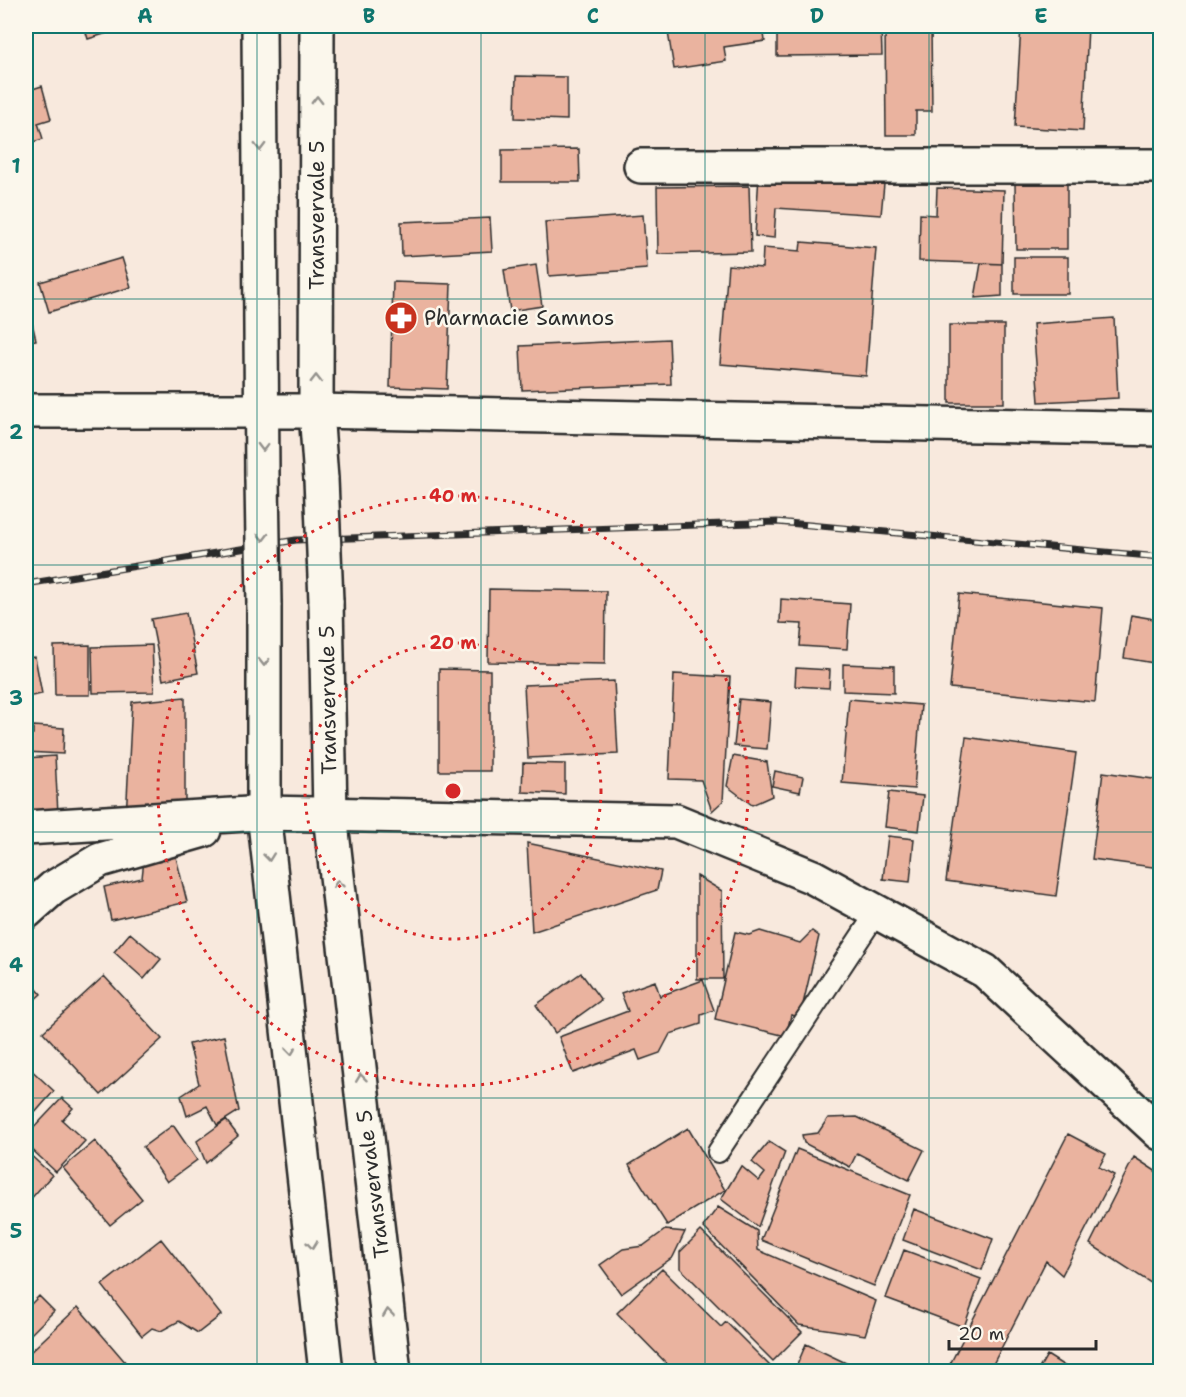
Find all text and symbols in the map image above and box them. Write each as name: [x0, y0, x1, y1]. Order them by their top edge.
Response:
text: A: [137, 3, 153, 29]
text: B: [363, 3, 375, 29]
text: C: [587, 3, 599, 29]
text: D: [810, 3, 824, 29]
text: E: [1034, 3, 1048, 29]
one-way arrow: [311, 95, 323, 104]
street label: Transvervale 5: [303, 140, 331, 290]
one-way arrow: [254, 142, 266, 151]
text: 1: [11, 153, 21, 179]
pharmacy icon: Pharmacie Samnos: [383, 300, 419, 336]
place label: Pharmacie Samnos: [424, 304, 614, 332]
one-way arrow: [310, 374, 322, 383]
text: 2: [9, 419, 23, 445]
one-way arrow: [256, 442, 269, 451]
text: 40 m: [429, 484, 477, 508]
one-way arrow: [257, 533, 269, 542]
street label: Transvervale 5: [313, 625, 343, 775]
text: 20 m: [429, 631, 477, 655]
one-way arrow: [258, 658, 270, 667]
text: 3: [9, 685, 23, 711]
centre of rings: [443, 781, 463, 801]
one-way arrow: [262, 853, 275, 862]
one-way arrow: [332, 880, 345, 889]
text: 4: [9, 952, 23, 978]
one-way arrow: [284, 1046, 296, 1056]
one-way arrow: [355, 1073, 367, 1083]
street label: Transvervale 5: [350, 1108, 396, 1260]
text: 5: [10, 1218, 22, 1244]
one-way arrow: [305, 1240, 318, 1249]
one-way arrow: [382, 1309, 395, 1318]
scale bar: [949, 1313, 1096, 1351]
text: 20 m: [958, 1322, 1004, 1346]

